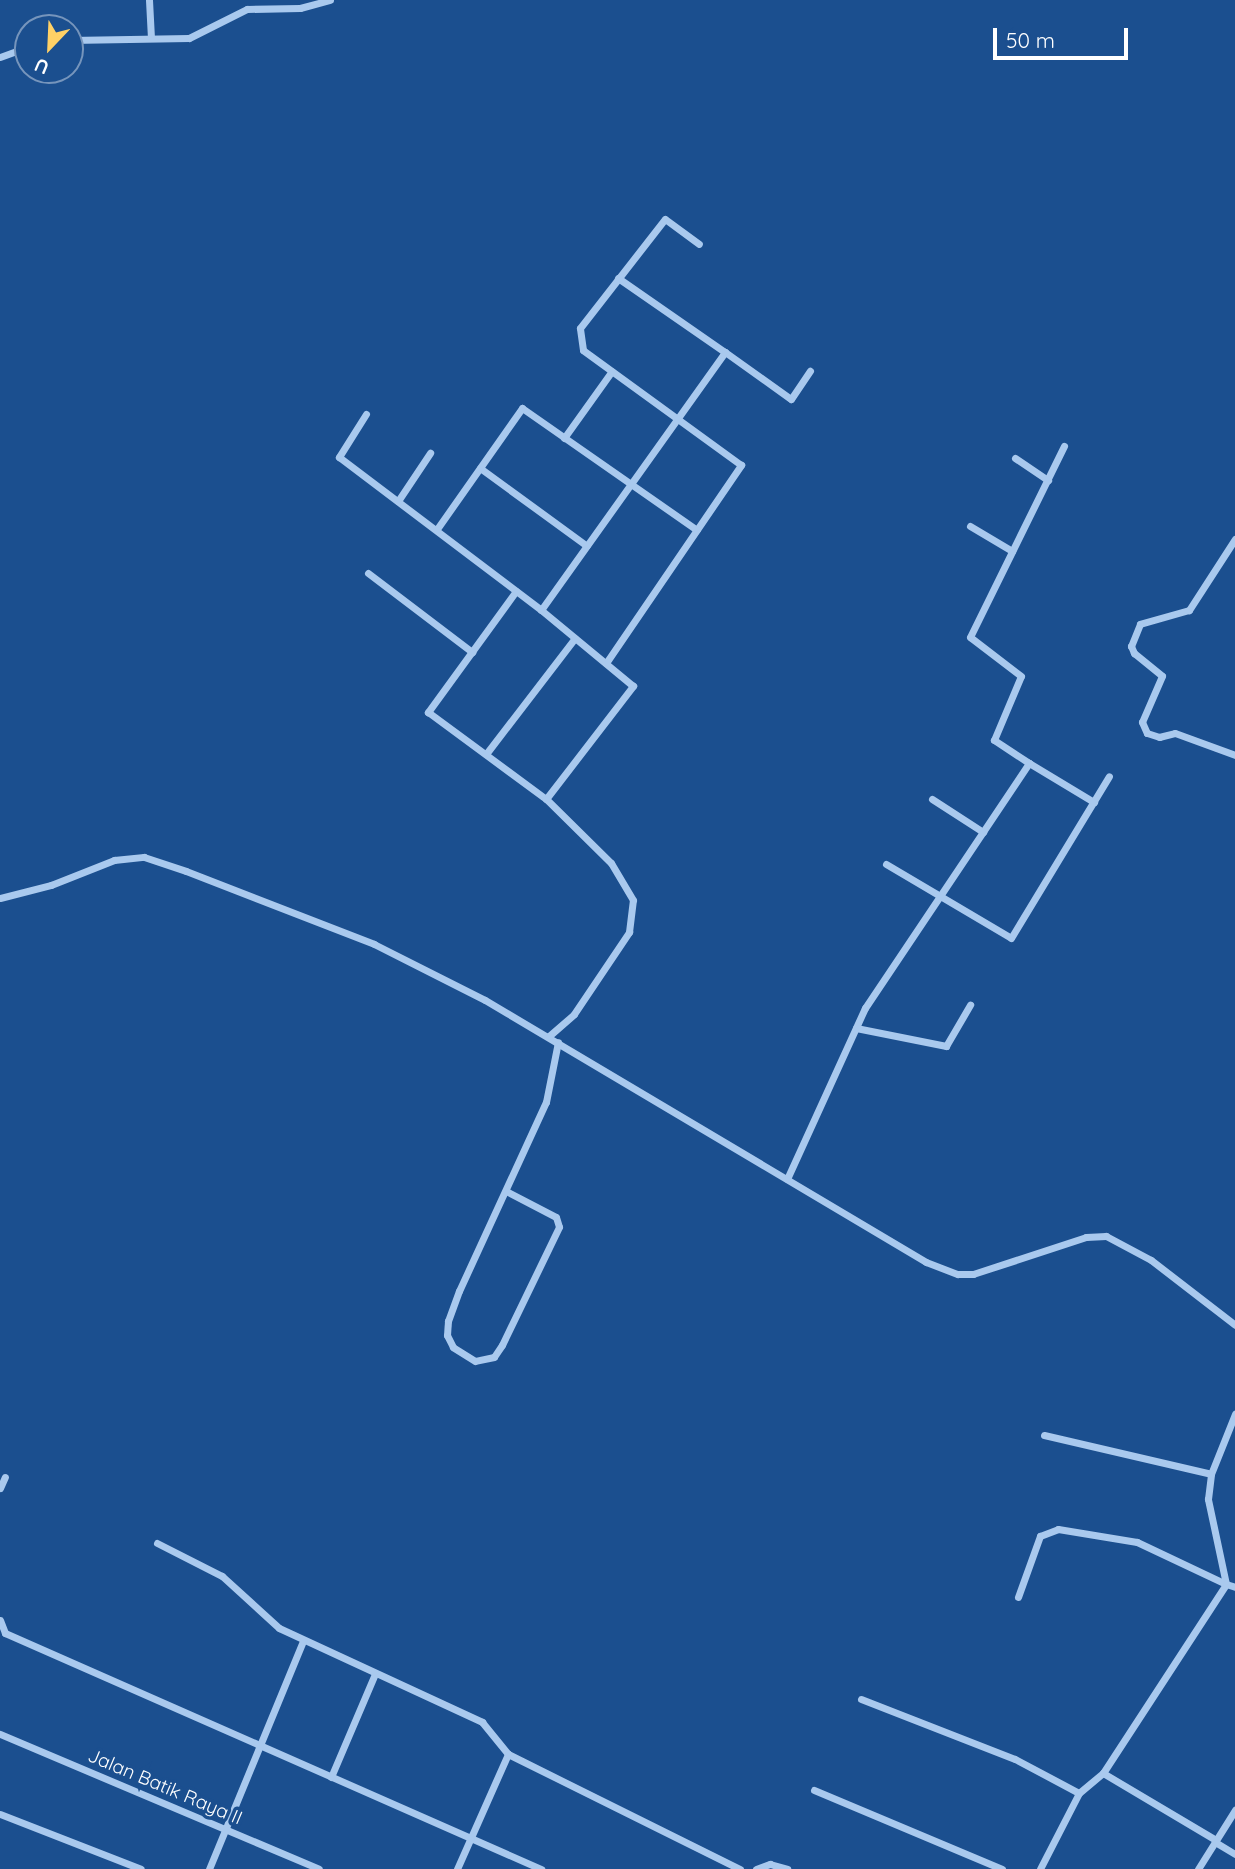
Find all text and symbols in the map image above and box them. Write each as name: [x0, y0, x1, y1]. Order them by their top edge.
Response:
north arrow: [14, 14, 84, 84]
scale bar: [997, 14, 1132, 58]
text: 50 m: [1006, 27, 1055, 53]
text: U: [31, 53, 52, 80]
street label: Jalan Batik Raya II: [84, 1744, 246, 1830]

